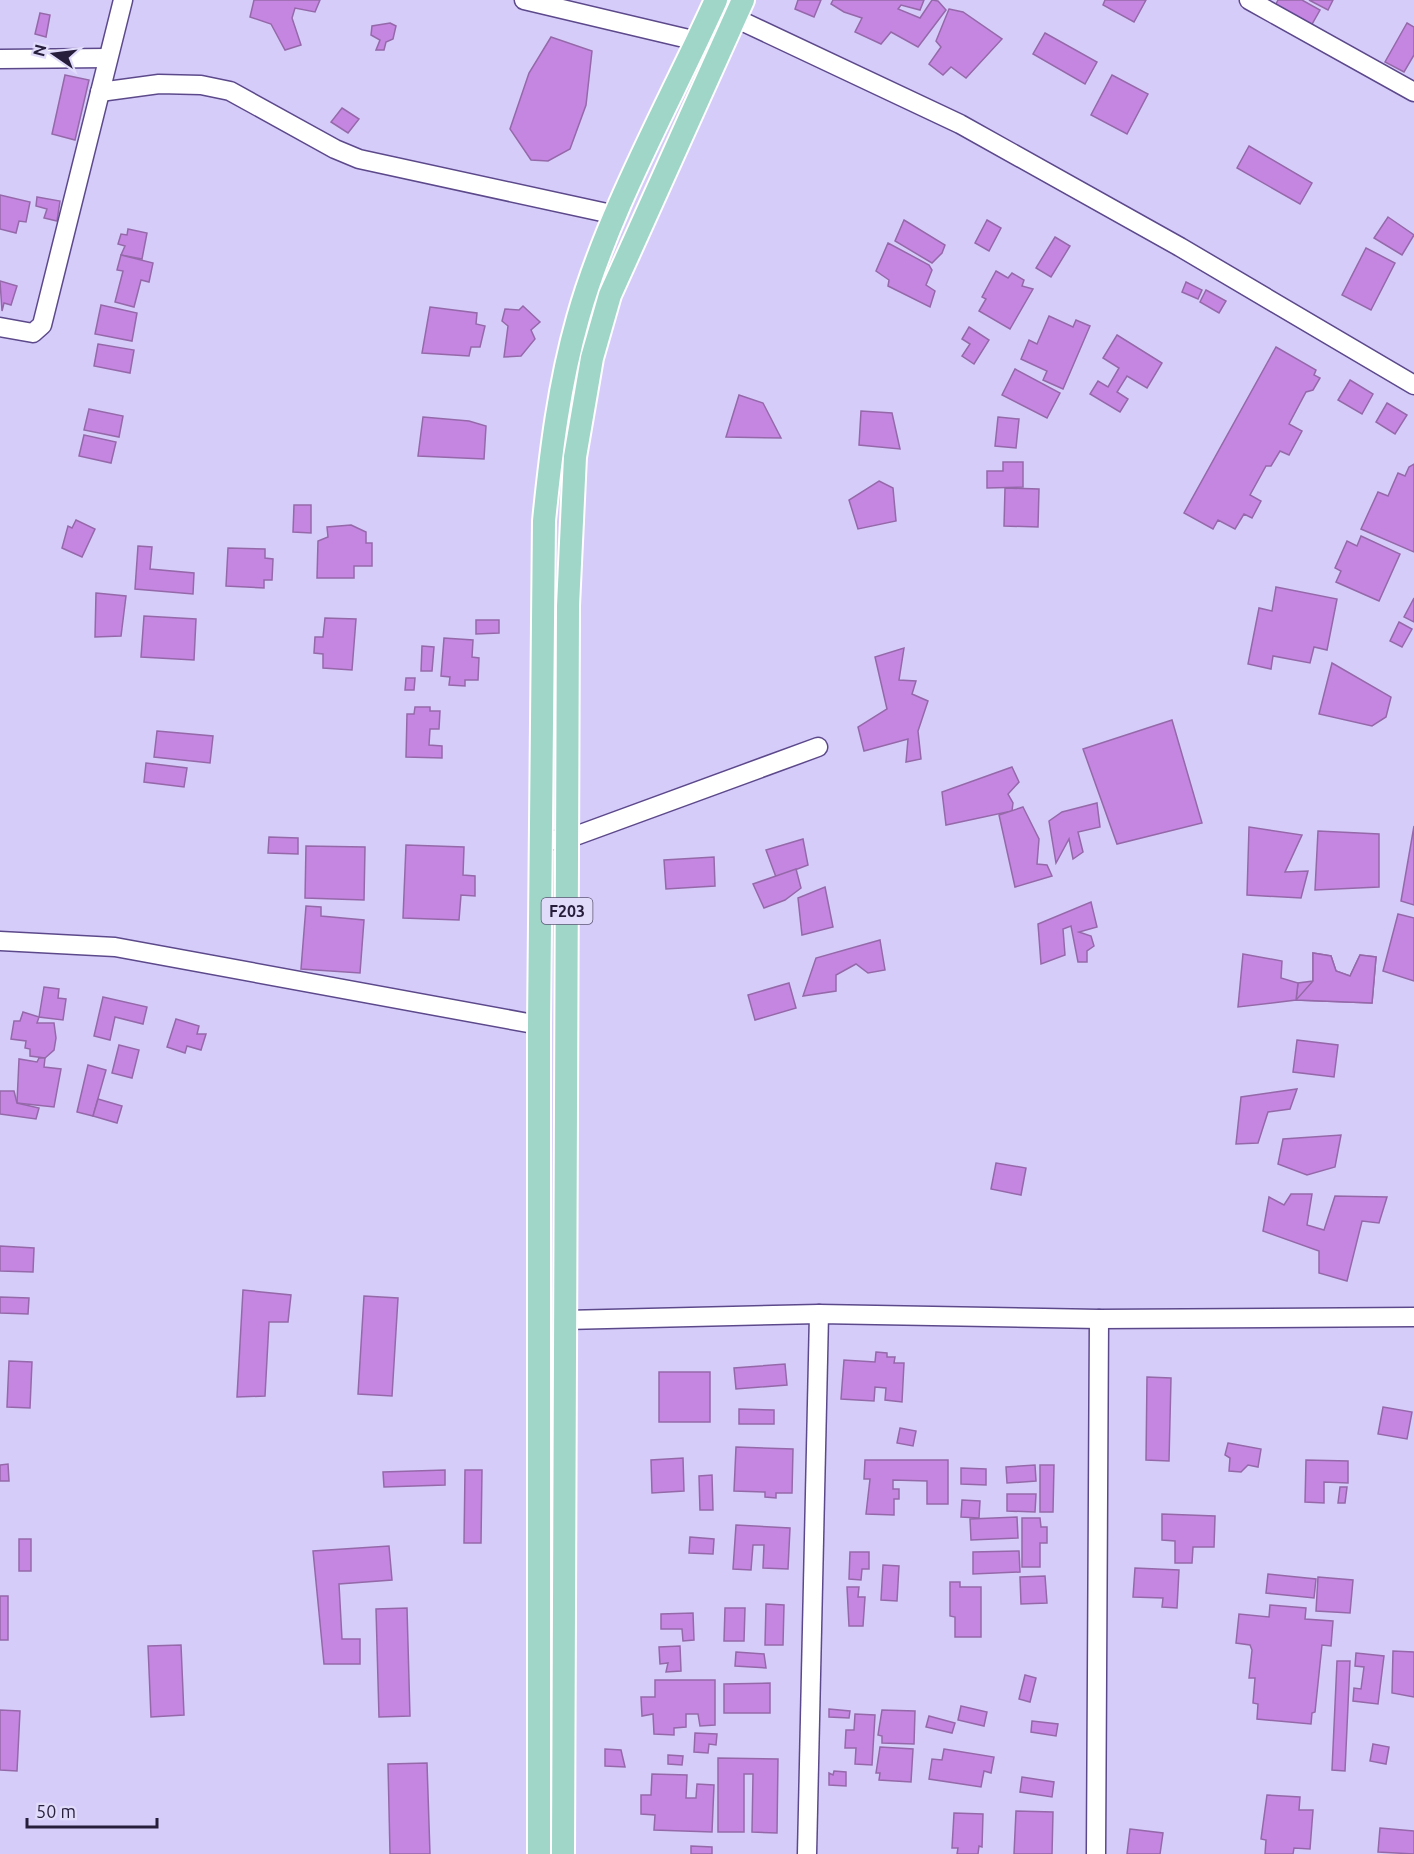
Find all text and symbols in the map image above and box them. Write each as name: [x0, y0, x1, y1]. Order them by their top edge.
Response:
north arrow: [24, 24, 84, 84]
text: N: [29, 42, 50, 58]
road number: F203: [542, 898, 592, 924]
scale bar: [27, 1791, 158, 1829]
text: 50 m: [36, 1801, 76, 1821]

